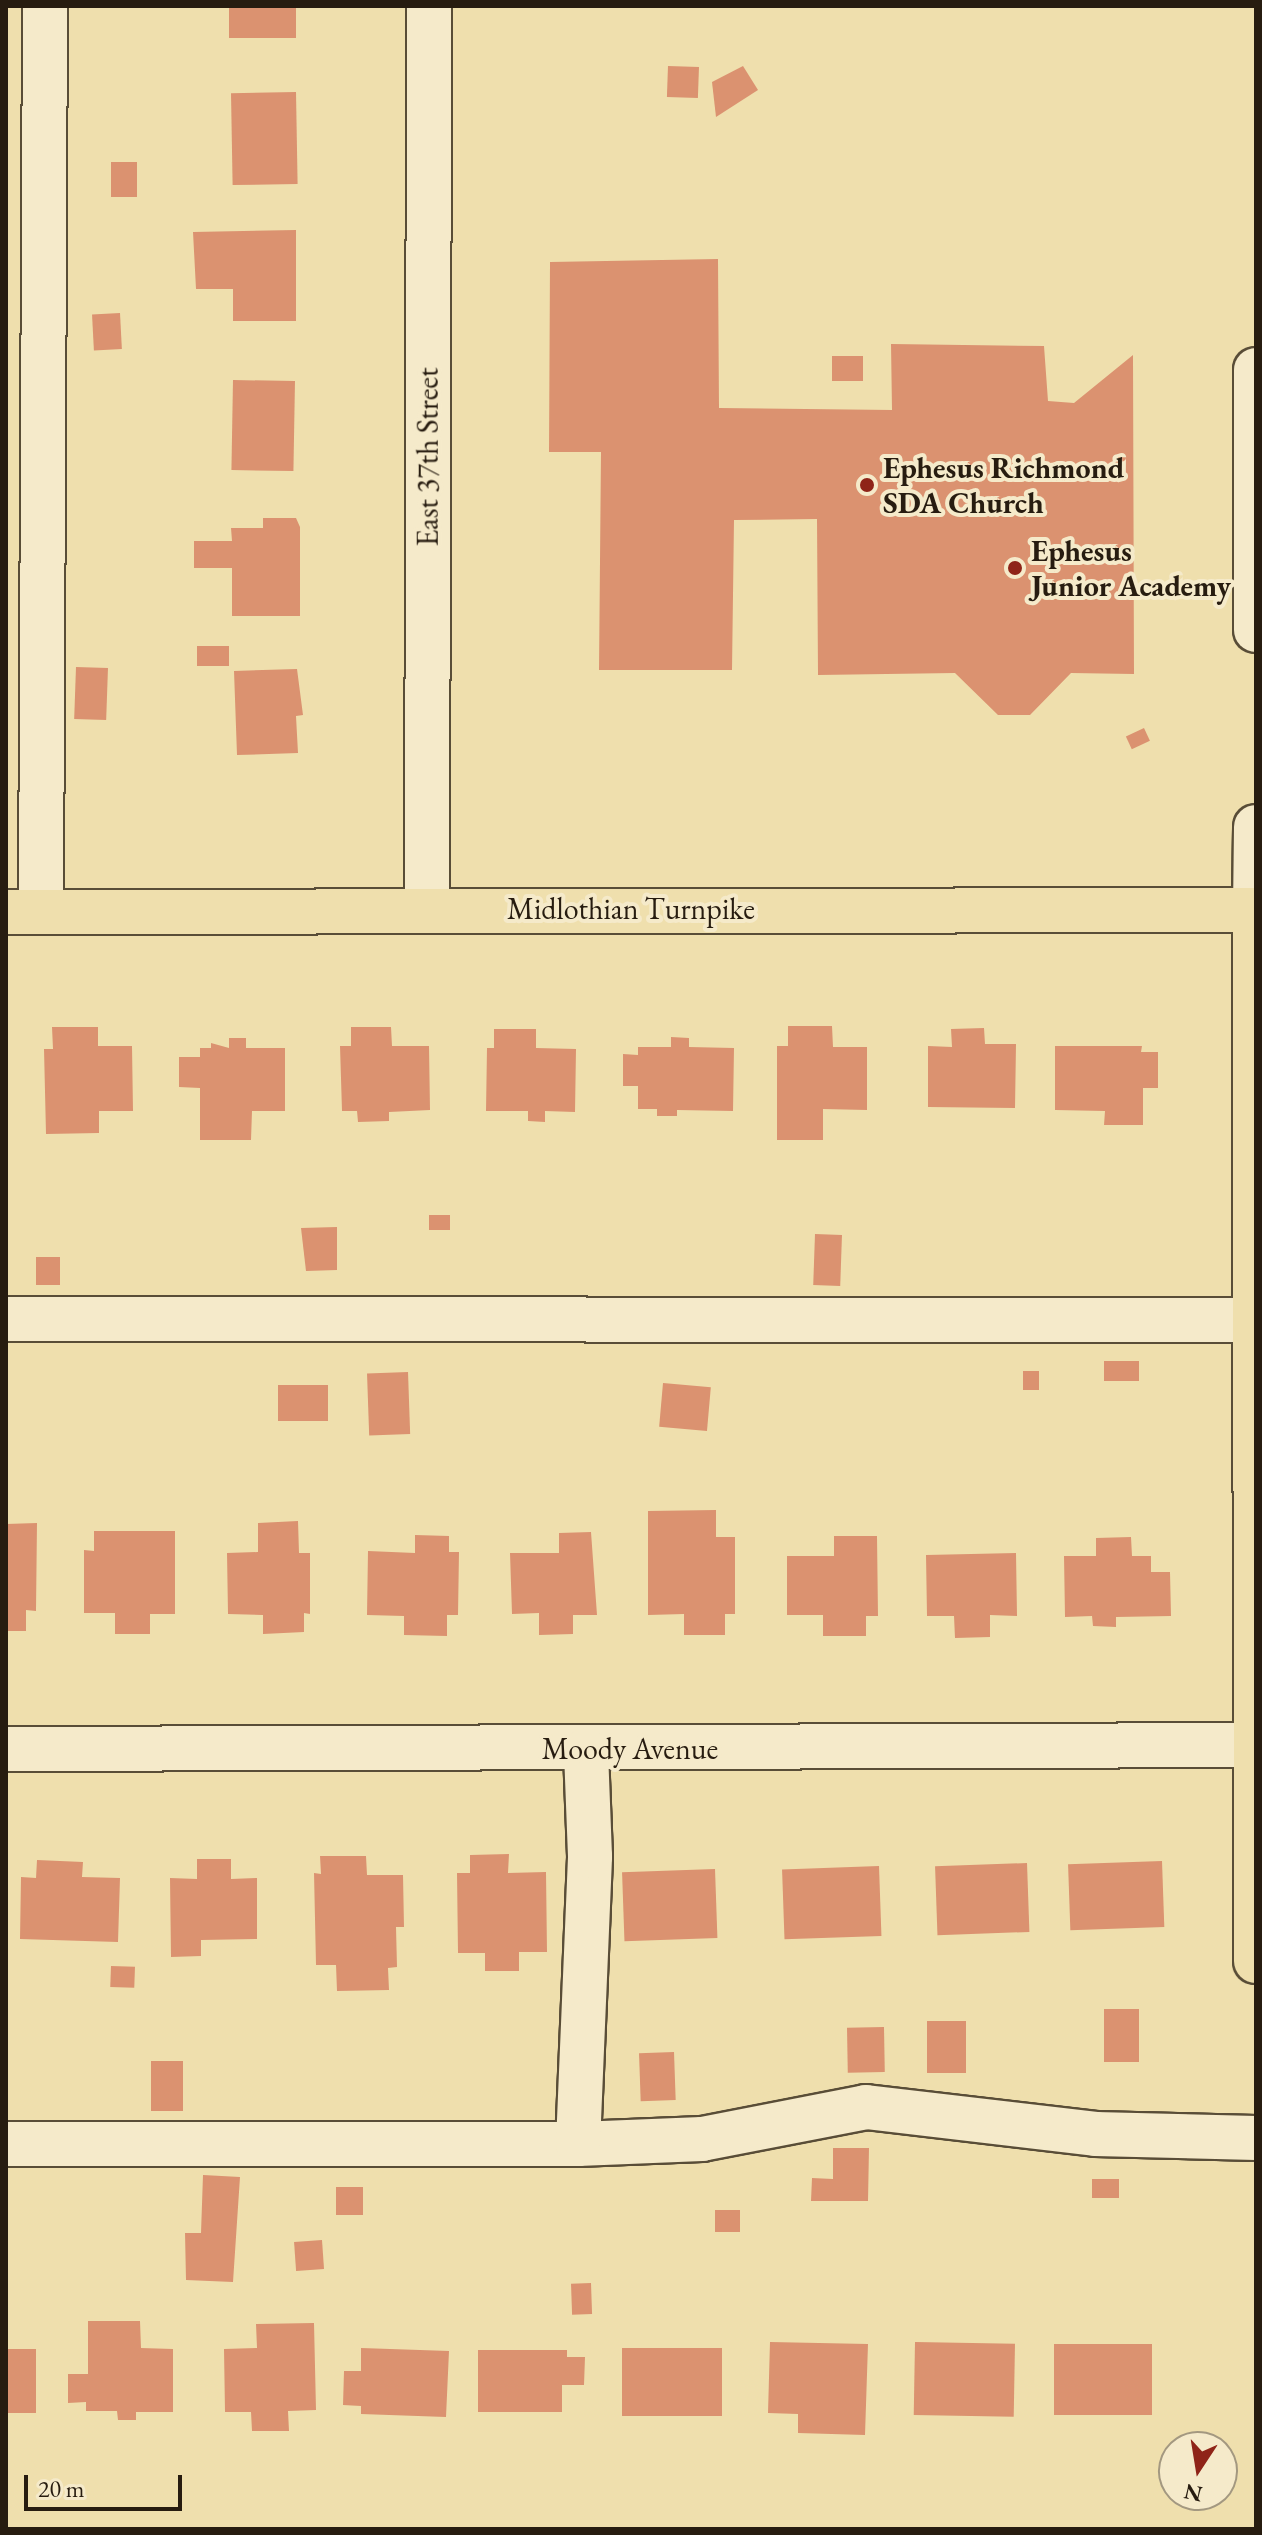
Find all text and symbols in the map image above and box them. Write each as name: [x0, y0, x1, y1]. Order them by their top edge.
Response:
street label: East 37th Street: [410, 368, 446, 546]
place label: Ephesus Richmond SDA Church: [883, 450, 1124, 520]
marker: Ephesus Richmond SDA Church: [858, 476, 876, 494]
place label: Ephesus Junior Academy: [1031, 533, 1231, 604]
marker: Ephesus Junior Academy: [1006, 559, 1024, 577]
street label: Midlothian Turnpike: [507, 891, 755, 927]
street label: Moody Avenue: [542, 1731, 718, 1767]
north arrow: [1158, 2431, 1238, 2511]
scale bar: [28, 2459, 186, 2509]
text: 20 m: [38, 2473, 85, 2504]
text: N: [1182, 2477, 1205, 2509]

